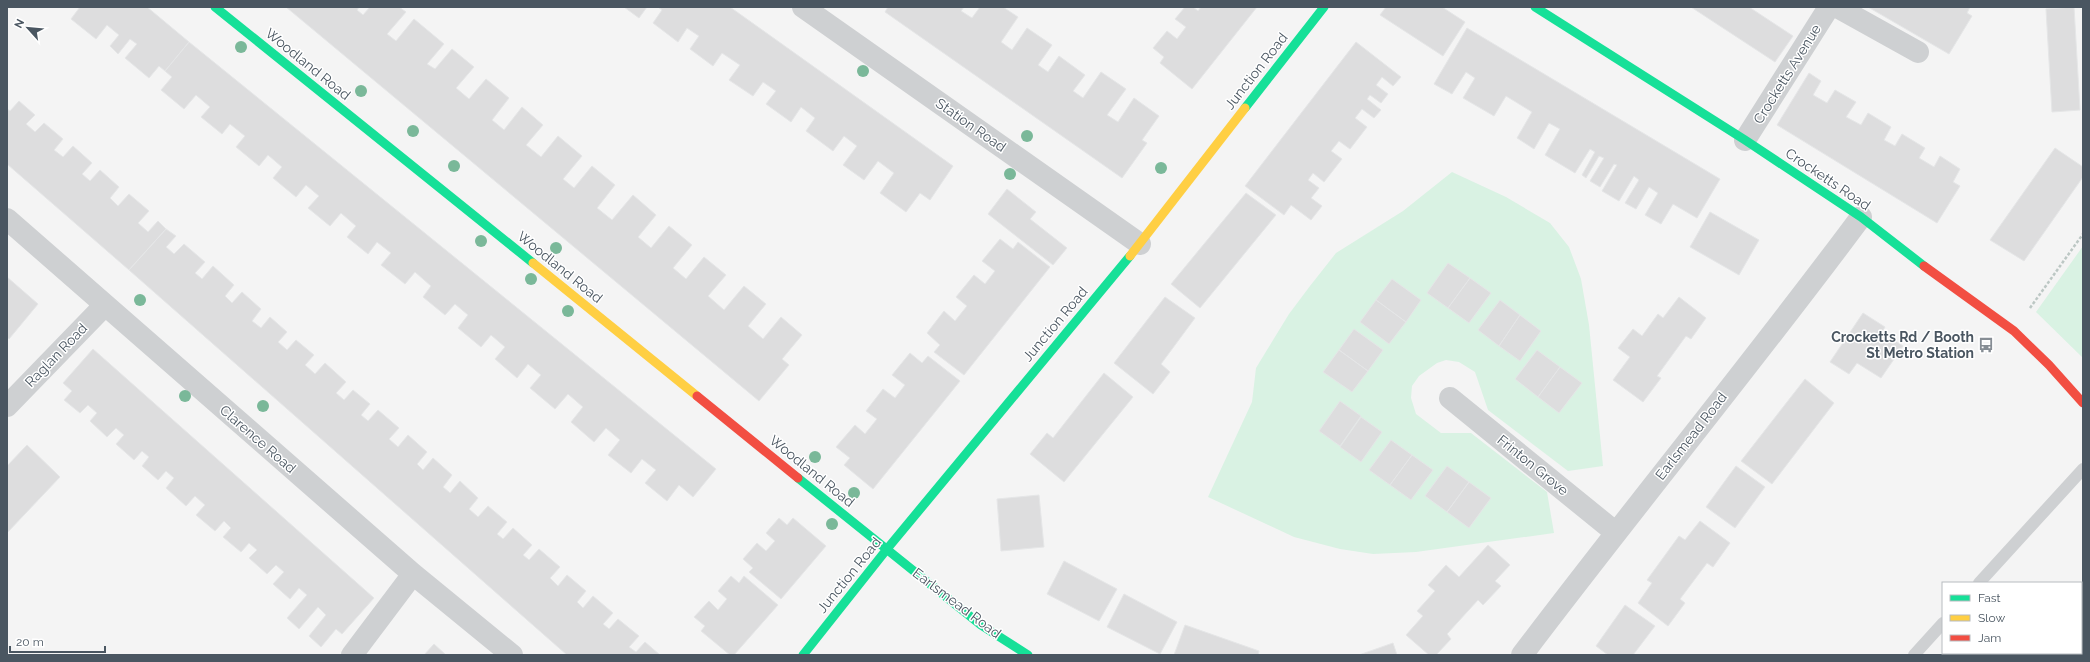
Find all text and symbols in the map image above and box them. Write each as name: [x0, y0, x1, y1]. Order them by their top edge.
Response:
north arrow: [8, 8, 48, 48]
text: N: [12, 17, 27, 30]
street label: Crocketts Avenue: [1750, 21, 1824, 127]
street label: Woodland Road: [262, 25, 354, 103]
street label: Junction Road: [1221, 30, 1291, 112]
street label: Station Road: [933, 95, 1009, 155]
street label: Crocketts Road: [1783, 145, 1873, 213]
street label: Woodland Road: [514, 228, 606, 306]
street label: Junction Road: [1019, 284, 1091, 364]
street label: Raglan Road: [22, 320, 90, 390]
place label: Crocketts Rd / Booth St Metro Station: [1831, 329, 1974, 361]
bus stop icon: Crocketts Rd / Booth St Metro Station: [1977, 336, 1995, 354]
street label: Earlsmead Road: [1652, 389, 1730, 483]
street label: Clarence Road: [217, 402, 299, 476]
street label: Woodland Road: [766, 432, 858, 510]
street label: Frinton Grove: [1494, 432, 1572, 498]
street label: Junction Road: [814, 534, 884, 616]
street label: Earlsmead Road: [910, 565, 1004, 641]
legend: [1942, 582, 2082, 654]
text: Fast: [1978, 591, 2001, 605]
text: Slow: [1978, 611, 2005, 625]
scale bar: [10, 628, 105, 654]
text: Jam: [1978, 631, 2001, 645]
text: 20 m: [16, 635, 44, 649]

